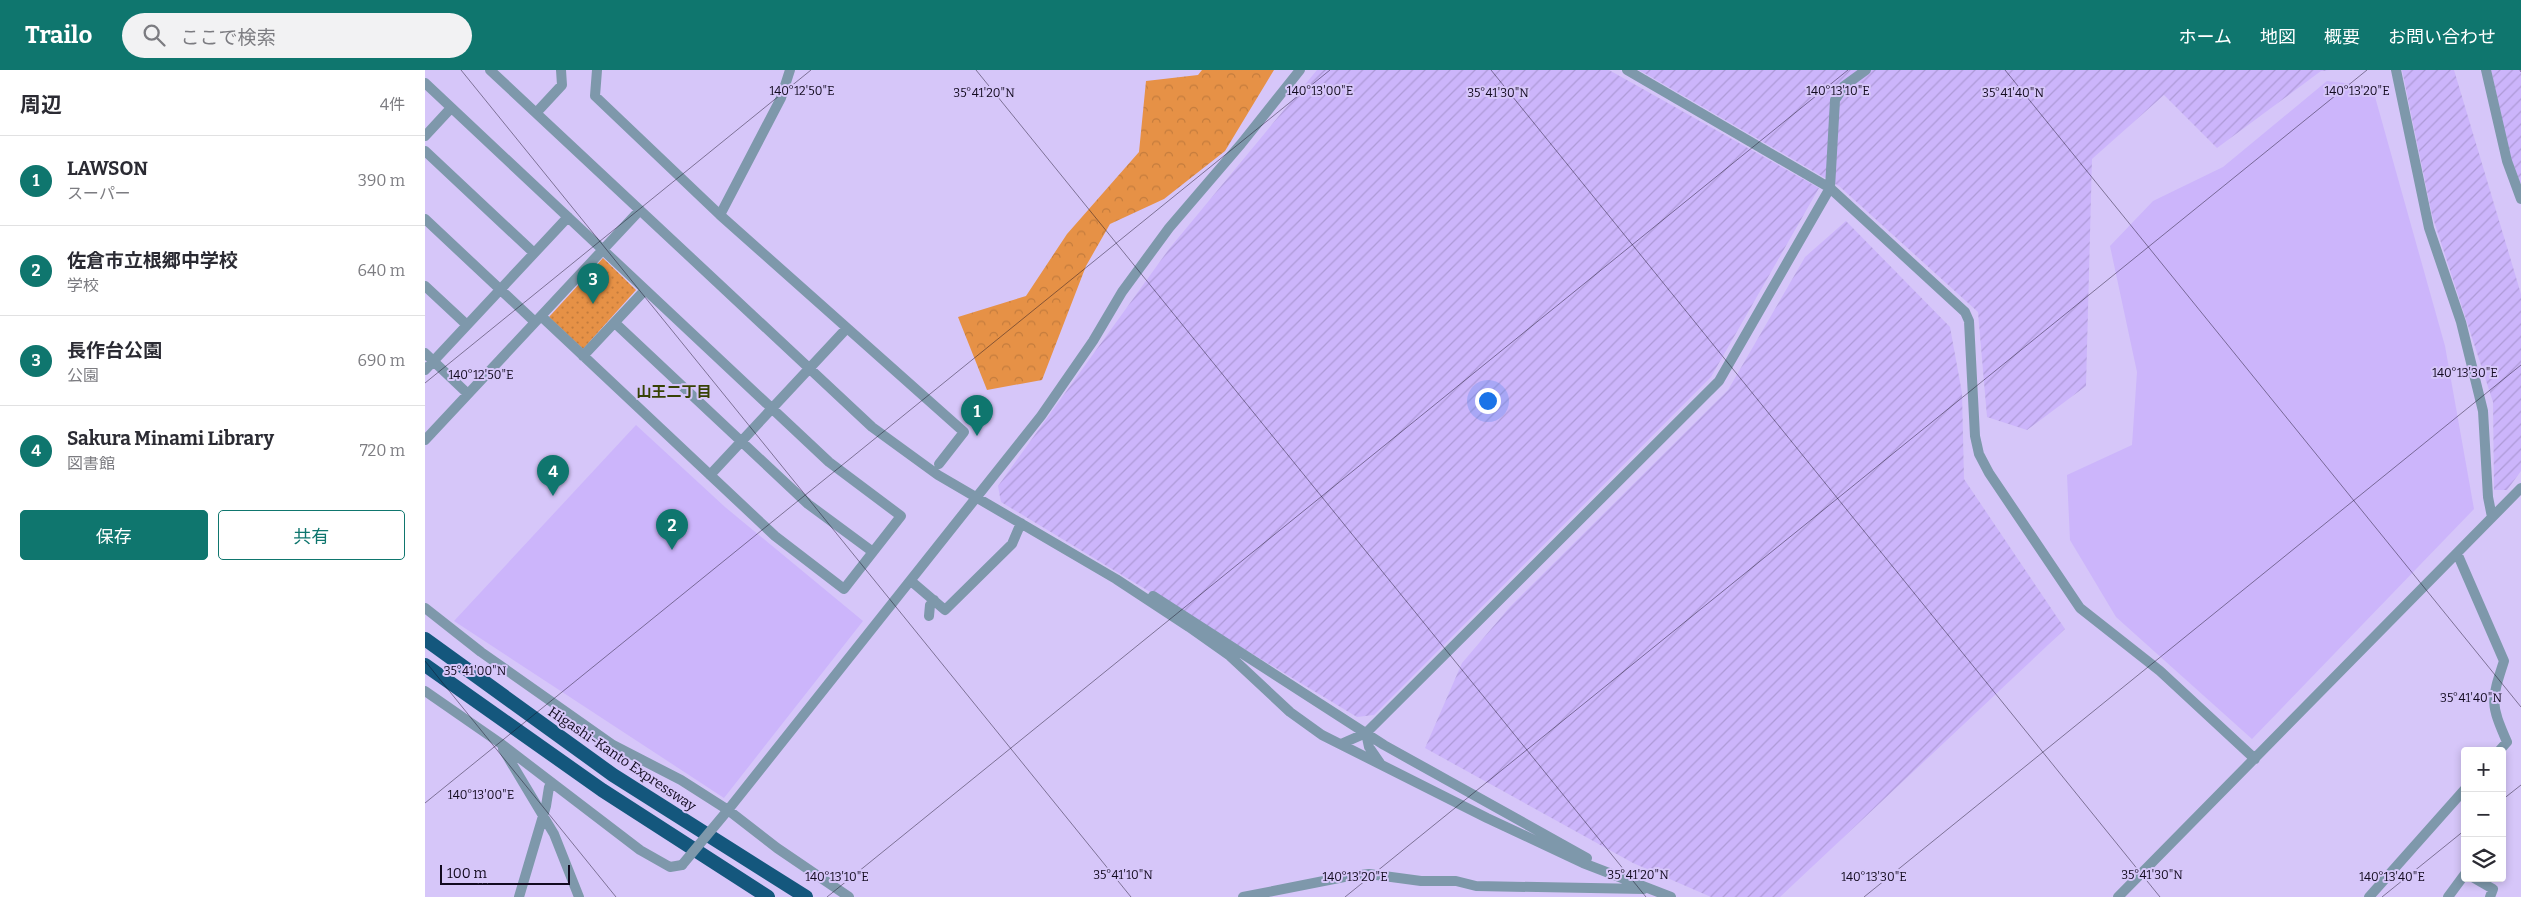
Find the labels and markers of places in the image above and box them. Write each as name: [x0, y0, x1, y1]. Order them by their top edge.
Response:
pin: 3: [577, 263, 609, 304]
pin: 1: [961, 395, 993, 436]
pin: 4: [537, 455, 569, 496]
pin: 2: [656, 509, 688, 550]

